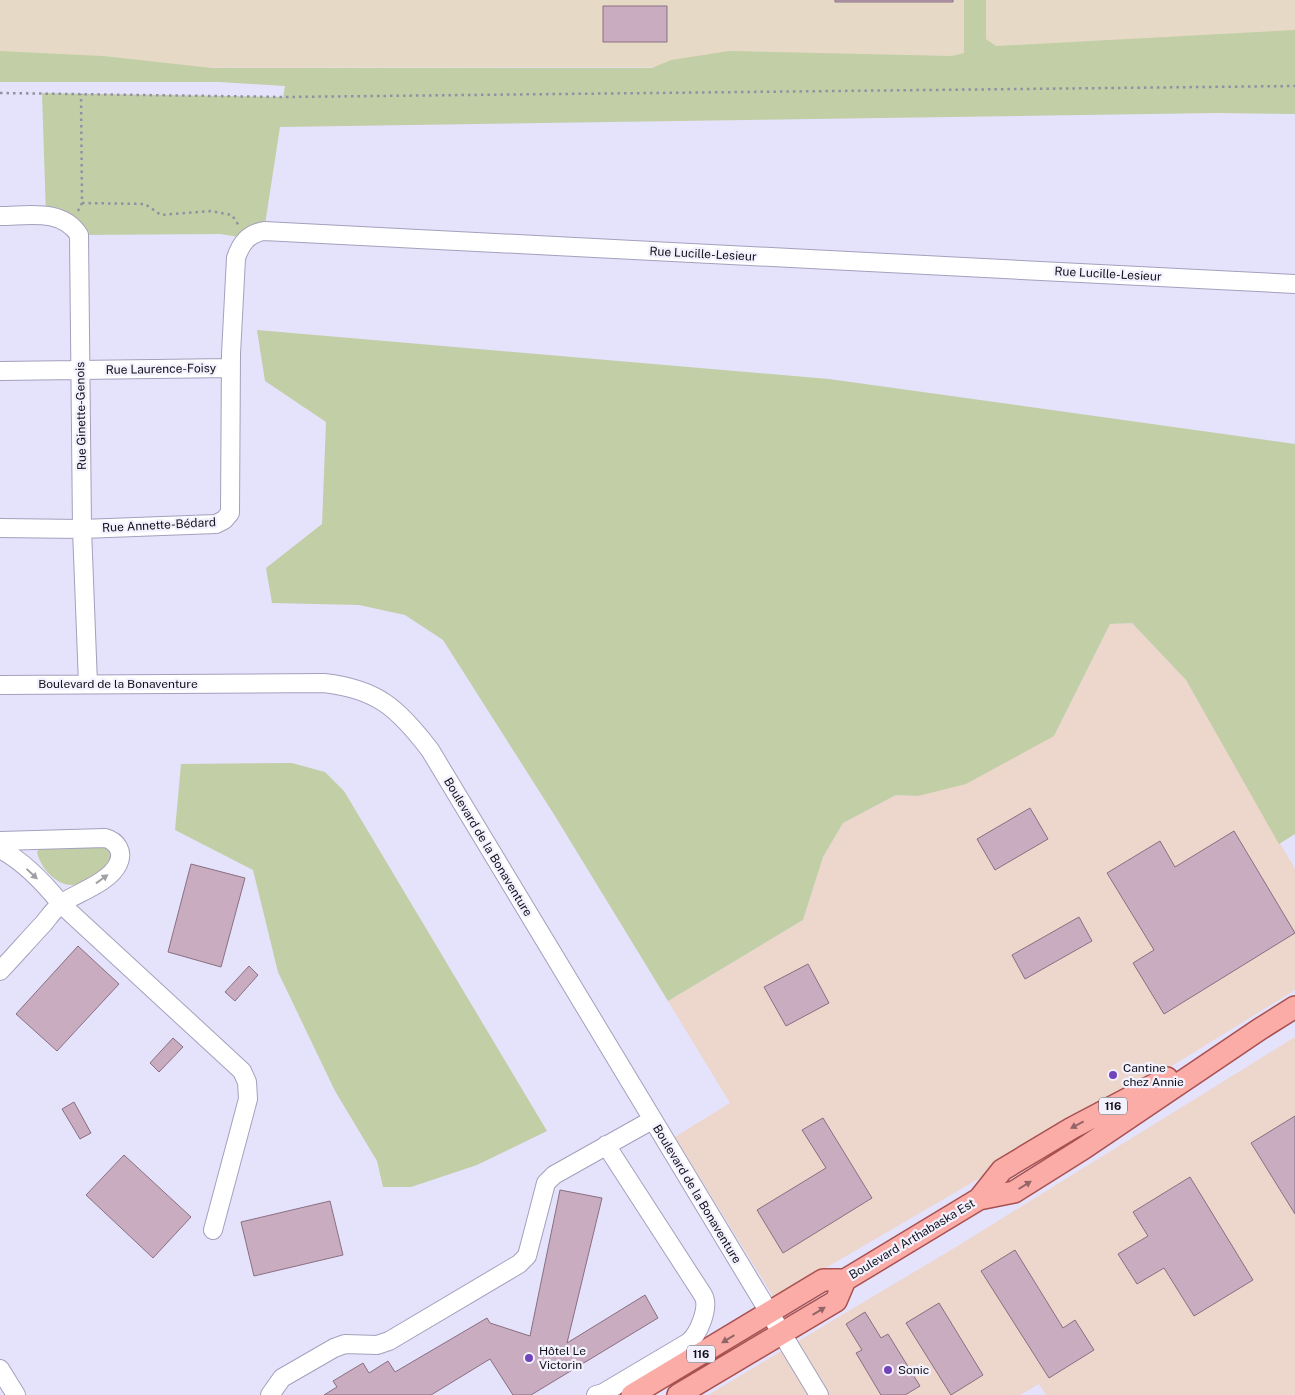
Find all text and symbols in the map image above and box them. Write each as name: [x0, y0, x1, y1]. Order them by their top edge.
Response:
street label: Rue Lucille-Lesieur: [649, 244, 757, 264]
street label: Rue Lucille-Lesieur: [1054, 264, 1162, 284]
street label: Rue Laurence-Foisy: [106, 361, 217, 377]
street label: Rue Ginette-Genois: [73, 362, 89, 470]
street label: Rue Annette-Bédard: [102, 515, 216, 535]
street label: Boulevard de la Bonaventure: [38, 677, 198, 691]
street label: Boulevard de la Bonaventure: [441, 775, 535, 919]
one-way arrow: [26, 868, 38, 880]
one-way arrow: [95, 874, 109, 884]
place label: Cantine chez Annie: [1123, 1061, 1184, 1089]
marker: Cantine chez Annie: [1107, 1069, 1119, 1081]
road number: 116: [1099, 1098, 1127, 1114]
one-way arrow: [1070, 1121, 1085, 1129]
street label: Boulevard de la Bonaventure: [650, 1122, 744, 1266]
one-way arrow: [1019, 1180, 1032, 1189]
street label: Boulevard Arthabaska Est: [847, 1196, 978, 1282]
one-way arrow: [813, 1307, 826, 1316]
one-way arrow: [721, 1334, 734, 1343]
place label: Hôtel Le Victorin: [539, 1344, 586, 1372]
road number: 116: [687, 1346, 715, 1362]
marker: Hôtel Le Victorin: [523, 1352, 535, 1364]
place label: Sonic: [898, 1363, 929, 1377]
marker: Sonic: [882, 1364, 894, 1376]

